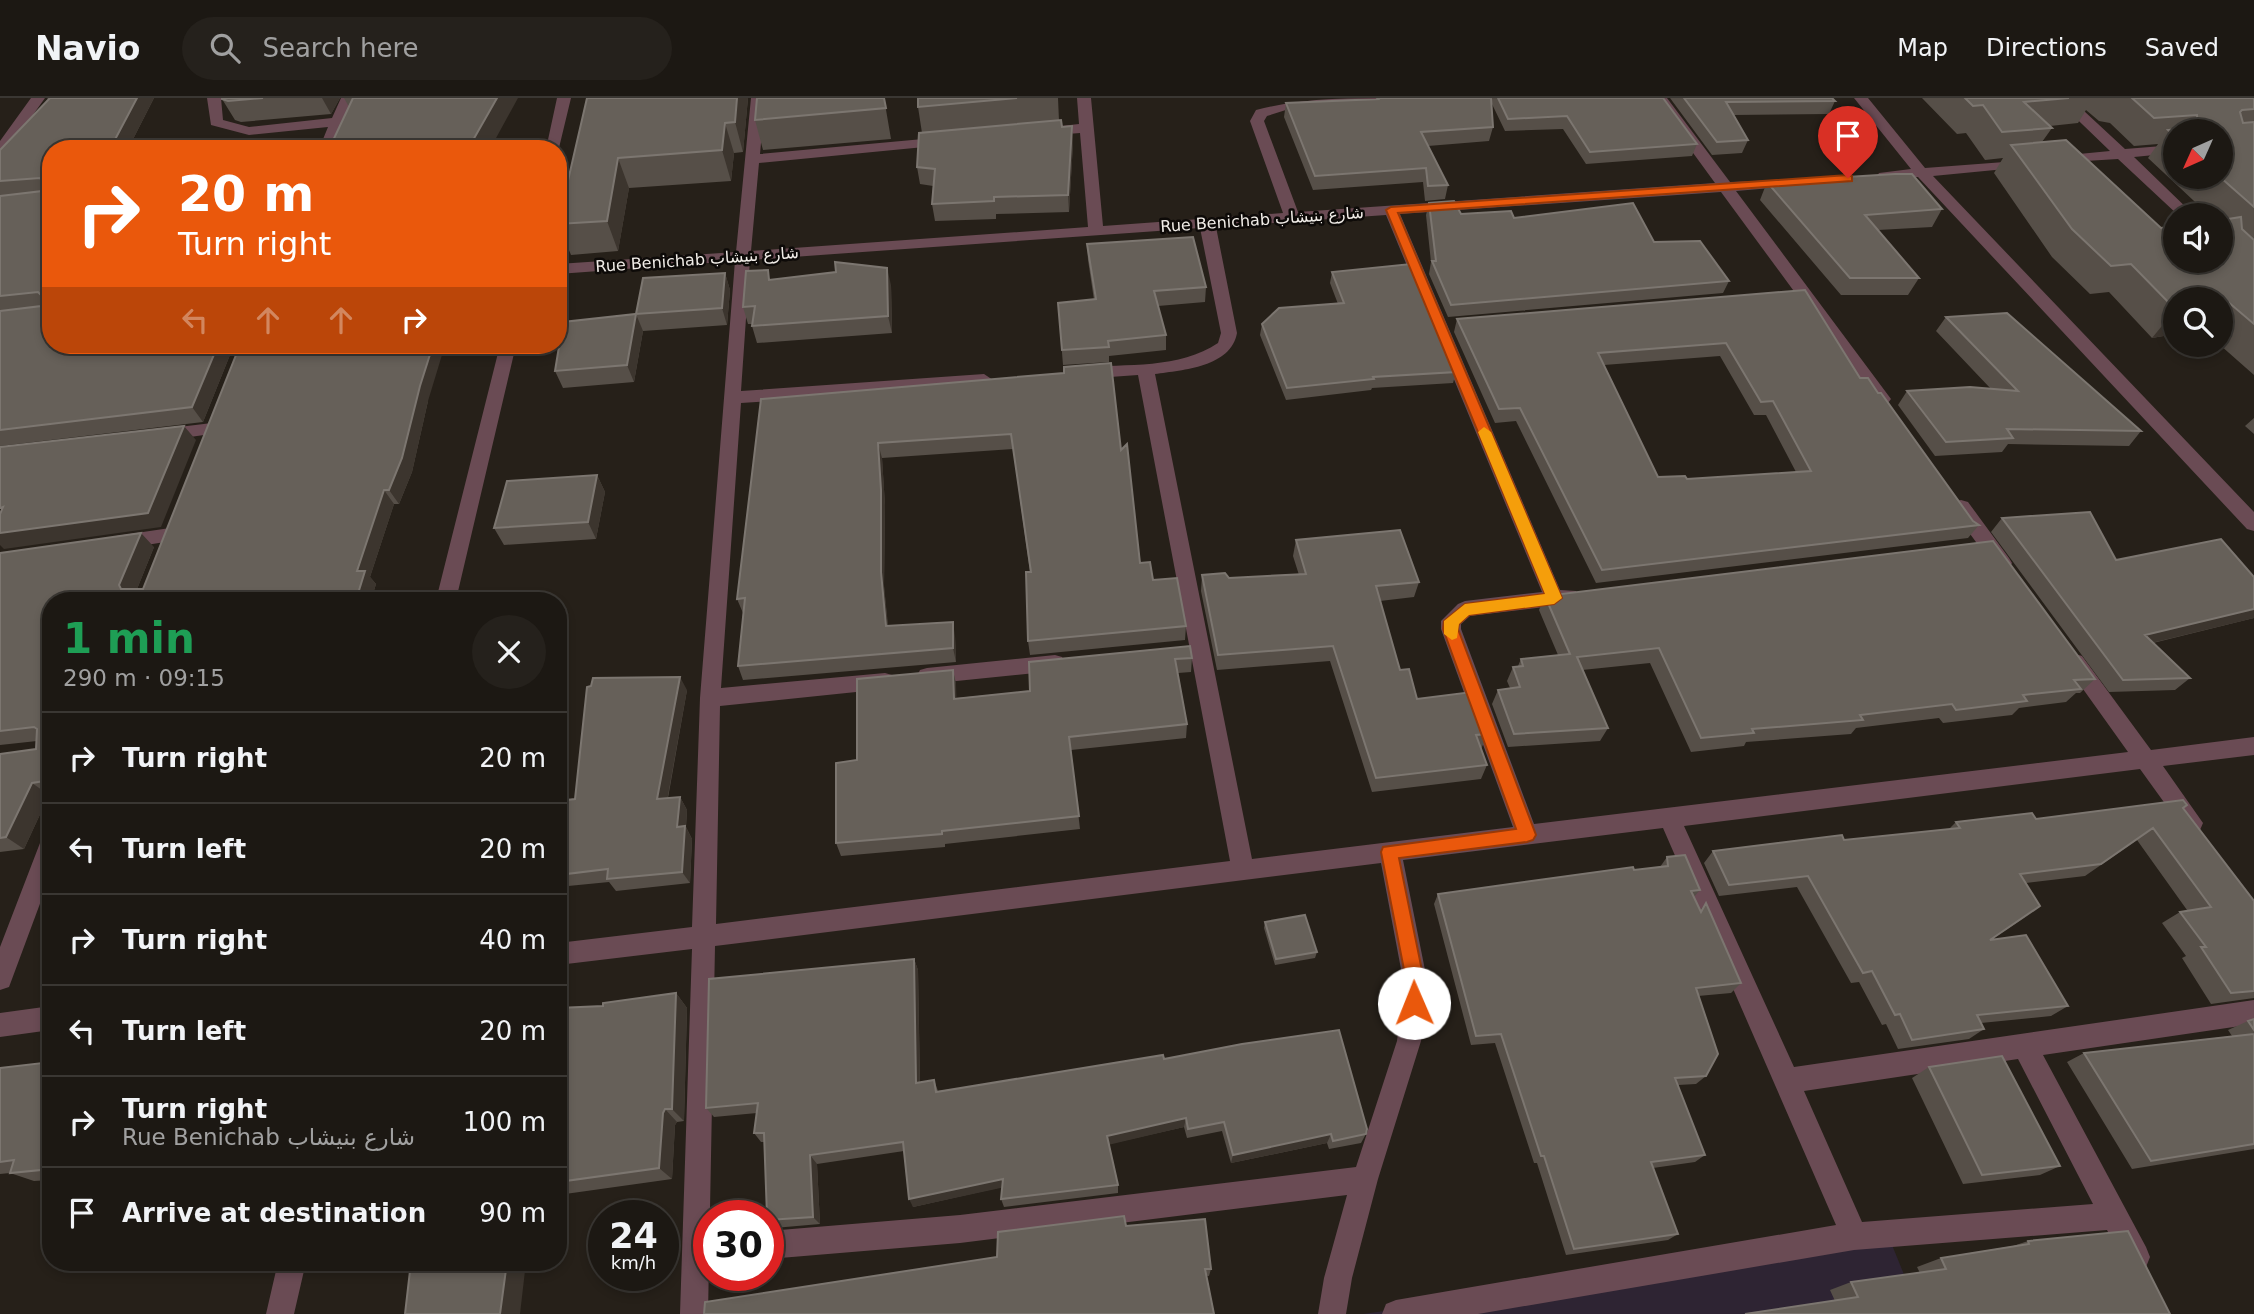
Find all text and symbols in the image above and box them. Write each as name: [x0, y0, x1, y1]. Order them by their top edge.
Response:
search box: [182, 17, 672, 80]
text: Navio: [35, 29, 140, 68]
icon: search: [206, 29, 244, 67]
text: Search here: [262, 33, 419, 63]
text: Map: [1897, 34, 1948, 62]
text: Directions: [1986, 34, 2107, 62]
text: Saved: [2145, 34, 2219, 62]
pin: [1818, 106, 1878, 178]
icon: arrive: [1829, 117, 1867, 155]
north arrow: [2163, 119, 2233, 189]
map controls: [2163, 119, 2233, 357]
text: 20 m: [178, 166, 314, 223]
icon: right: [63, 168, 154, 259]
street label: Rue Benichab شارع بنيشاب: [1160, 203, 1364, 237]
button: sound: [2163, 203, 2233, 273]
text: Turn right: [178, 225, 331, 263]
street label: Rue Benichab شارع بنيشاب: [595, 243, 799, 277]
button: search: [2163, 287, 2233, 357]
icon: left: [176, 301, 214, 339]
icon: ahead: [249, 301, 287, 339]
icon: ahead: [322, 301, 360, 339]
icon: right: [395, 301, 433, 339]
text: 1 min: [63, 614, 195, 663]
button: close: [472, 615, 546, 689]
text: 290 m · 09:15: [63, 665, 225, 691]
icon: right: [63, 739, 101, 777]
text: Turn right: [122, 743, 267, 773]
text: 20 m: [479, 743, 546, 773]
icon: left: [63, 830, 101, 868]
text: Turn left: [122, 834, 246, 864]
text: 20 m: [479, 834, 546, 864]
icon: right: [63, 921, 101, 959]
text: Turn right: [122, 925, 267, 955]
text: 40 m: [479, 925, 546, 955]
position arrow: [1377, 966, 1451, 1040]
icon: left: [63, 1012, 101, 1050]
text: Turn left: [122, 1016, 246, 1046]
text: 20 m: [479, 1016, 546, 1046]
text: Turn right: [122, 1094, 267, 1124]
icon: right: [63, 1103, 101, 1141]
text: 100 m: [463, 1107, 546, 1137]
text: Rue Benichab شارع بنيشاب: [122, 1124, 415, 1150]
icon: arrive: [63, 1194, 101, 1232]
text: Arrive at destination: [122, 1198, 426, 1228]
text: 90 m: [479, 1198, 546, 1228]
speed limit sign: 30: [693, 1200, 784, 1291]
text: 24: [609, 1216, 658, 1256]
text: km/h: [611, 1252, 656, 1273]

